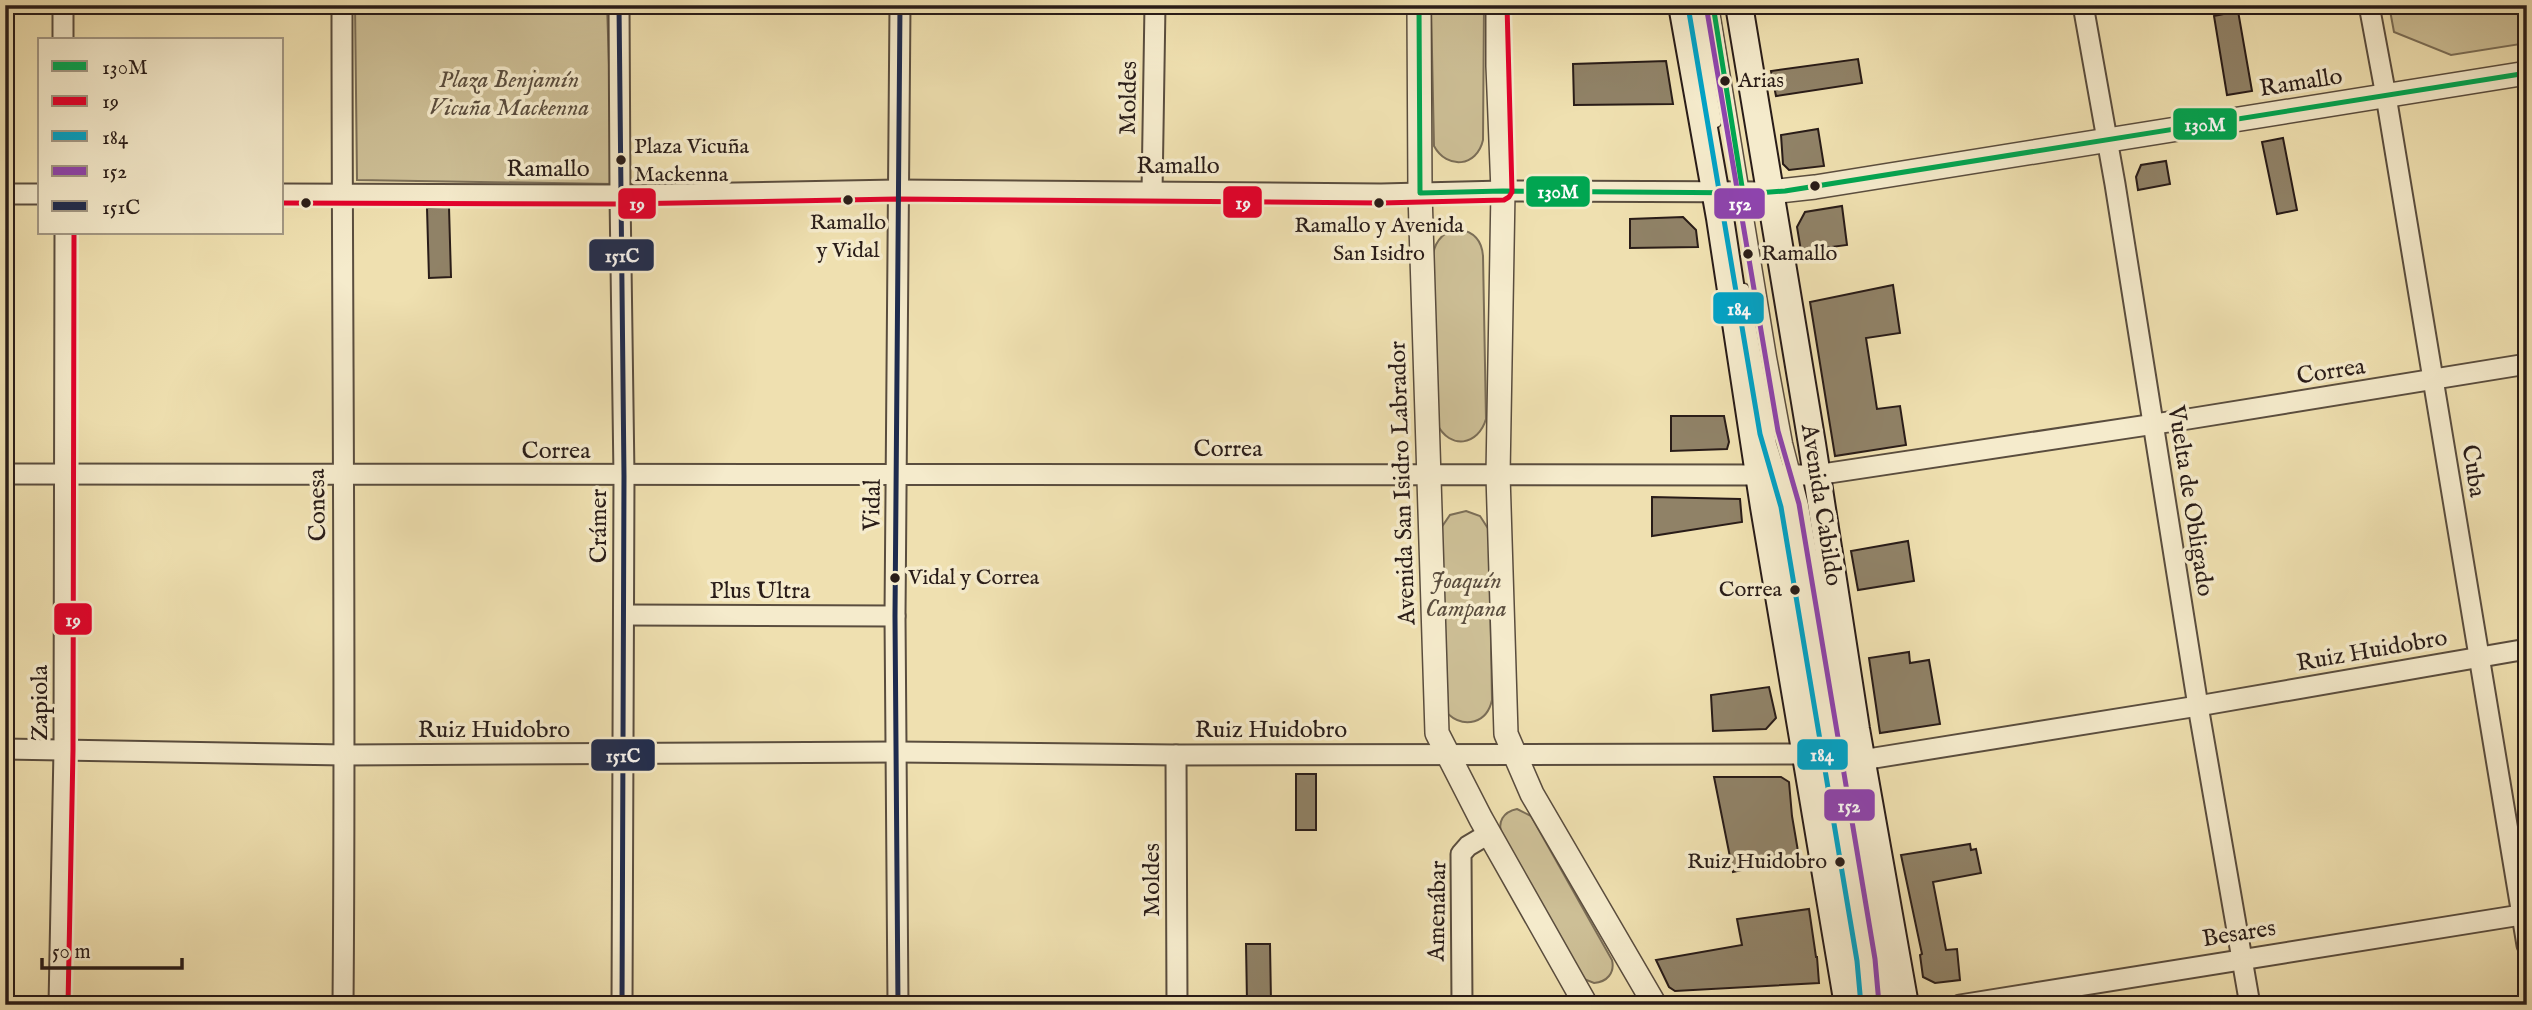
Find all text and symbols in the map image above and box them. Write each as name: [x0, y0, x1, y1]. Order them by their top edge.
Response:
legend: [38, 38, 284, 234]
text: 130M: [102, 55, 148, 82]
street label: Moldes: [1113, 61, 1145, 135]
street label: Ramallo: [2257, 61, 2345, 105]
park label: Plaza Benjamín Vicuña Mackenna: [429, 65, 589, 124]
place label: Arias: [1737, 67, 1784, 95]
marker: Arias: [1718, 74, 1732, 88]
text: 19: [102, 89, 119, 116]
line badge: 130M: [2172, 107, 2238, 141]
text: 130M: [2184, 114, 2226, 138]
text: 184: [102, 125, 129, 152]
place label: Plaza Vicuña Mackenna: [634, 133, 749, 189]
street label: Ramallo: [1136, 151, 1220, 182]
marker: Plaza Vicuña Mackenna: [614, 153, 628, 167]
street label: Ramallo: [506, 154, 590, 185]
text: 152: [102, 159, 127, 186]
line badge: 130M: [1525, 175, 1591, 208]
unlabelled marker: [1808, 179, 1822, 193]
text: 130M: [1537, 181, 1579, 205]
line badge: 19: [1222, 185, 1263, 219]
line badge: 19: [617, 187, 657, 220]
line badge: 152: [1713, 187, 1766, 220]
text: 19: [1235, 192, 1251, 216]
text: 19: [629, 193, 645, 217]
marker: Ramallo y Vidal: [841, 193, 855, 207]
text: 152: [1729, 193, 1751, 217]
text: 151C: [102, 195, 140, 222]
unlabelled marker: [299, 196, 313, 210]
marker: Ramallo y Avenida San Isidro: [1372, 196, 1386, 210]
place label: Ramallo y Vidal: [810, 209, 886, 265]
place label: Ramallo y Avenida San Isidro: [1294, 212, 1464, 268]
line badge: 151C: [588, 238, 655, 272]
place label: Ramallo: [1761, 240, 1838, 268]
text: 151C: [605, 245, 640, 269]
marker: Ramallo: [1741, 247, 1755, 261]
line badge: 184: [1712, 291, 1765, 325]
text: 184: [1727, 298, 1752, 322]
street label: Avenida San Isidro Labrador: [1383, 340, 1423, 627]
street label: Correa: [2294, 351, 2368, 393]
street label: Vuelta de Obligado: [2159, 402, 2220, 599]
street label: Avenida Cabildo: [1793, 421, 1849, 588]
street label: Correa: [1193, 434, 1263, 465]
street label: Correa: [521, 436, 591, 467]
street label: Cuba: [2454, 442, 2493, 500]
street label: Conesa: [302, 468, 334, 542]
street label: Vidal: [857, 478, 889, 532]
street label: Crámer: [584, 489, 615, 563]
place label: Vidal y Correa: [907, 564, 1040, 592]
park label: Joaquín Campana: [1425, 566, 1507, 625]
marker: Vidal y Correa: [888, 571, 902, 585]
street label: Plus Ultra: [710, 576, 811, 607]
place label: Correa: [1719, 576, 1782, 604]
marker: Correa: [1788, 583, 1802, 597]
line badge: 19: [53, 602, 93, 636]
text: 19: [65, 609, 81, 633]
street label: Ruiz Huidobro: [2294, 622, 2450, 680]
street label: Zapiola: [25, 664, 56, 741]
street label: Ruiz Huidobro: [418, 715, 570, 746]
street label: Ruiz Huidobro: [1195, 715, 1347, 746]
line badge: 151C: [590, 738, 656, 772]
line badge: 184: [1796, 738, 1849, 771]
text: 184: [1810, 744, 1835, 768]
text: 151C: [606, 745, 641, 769]
line badge: 152: [1823, 788, 1876, 822]
text: 152: [1838, 795, 1860, 819]
street label: Moldes: [1137, 843, 1168, 917]
place label: Ruiz Huidobro: [1687, 848, 1827, 876]
marker: Ruiz Huidobro: [1833, 855, 1847, 869]
street label: Amenábar: [1422, 860, 1454, 963]
street label: Besares: [2200, 913, 2278, 955]
scale bar: [42, 926, 182, 970]
text: 50 m: [52, 939, 91, 966]

